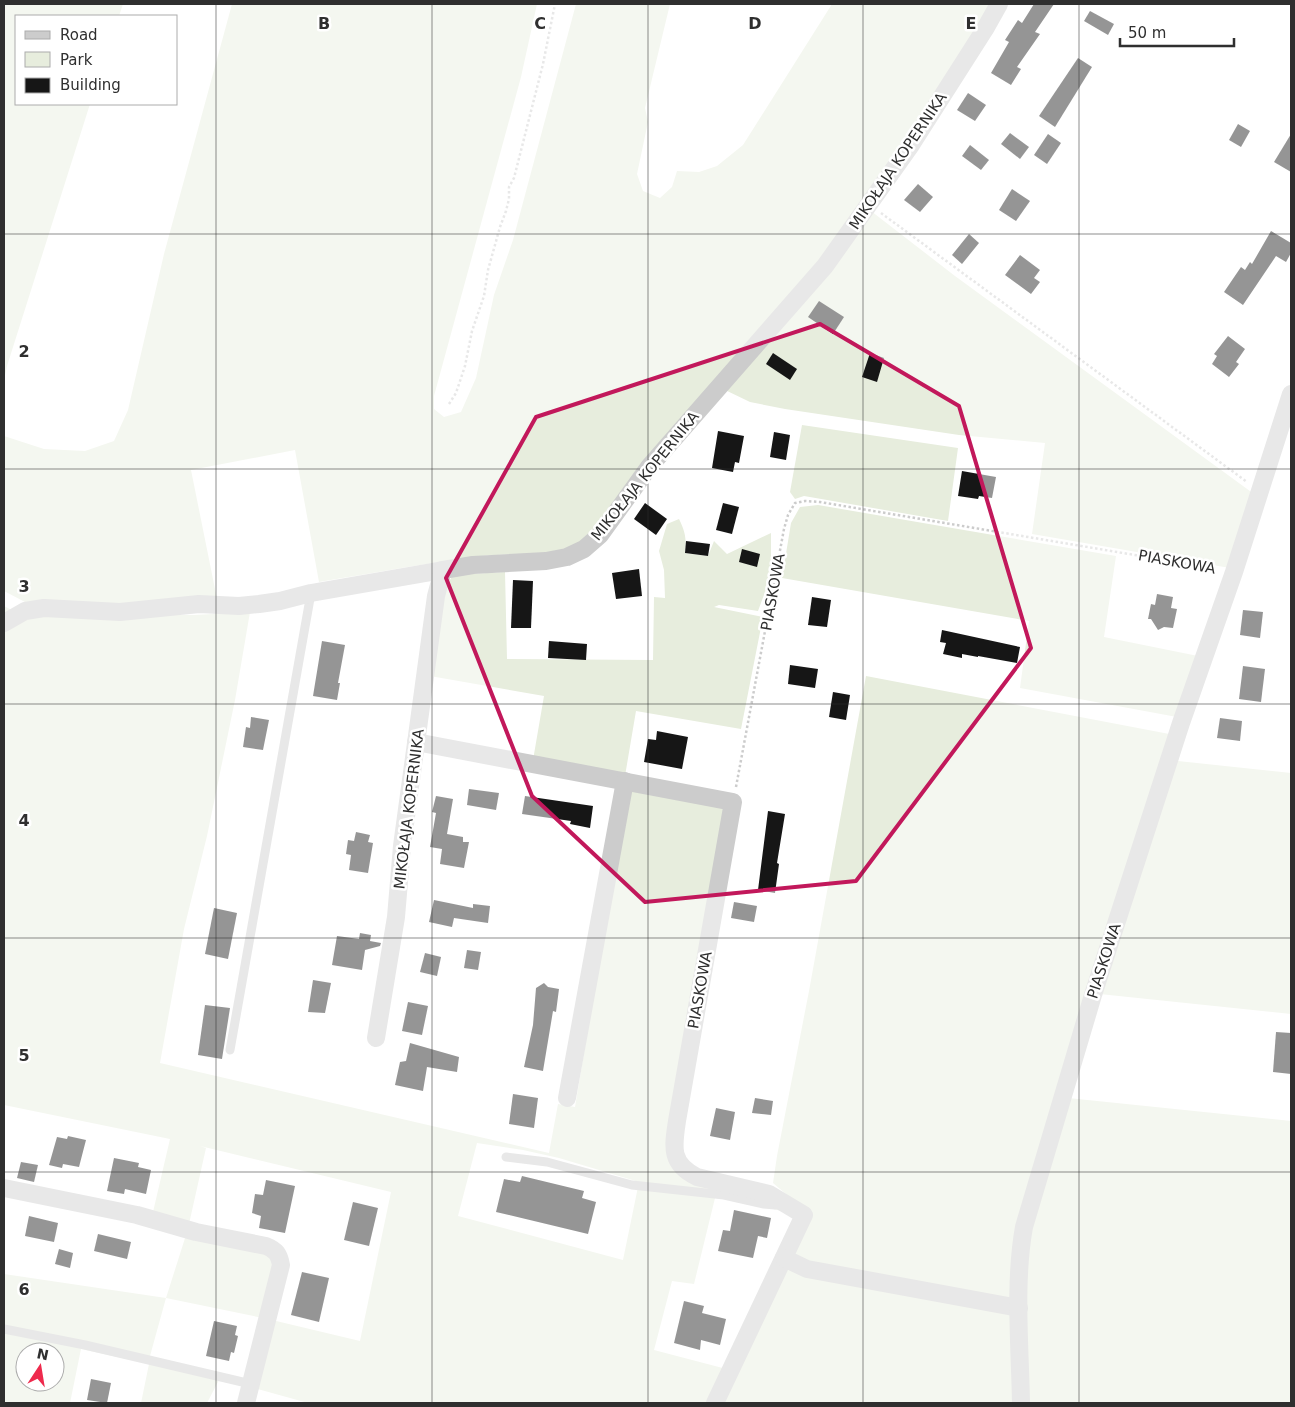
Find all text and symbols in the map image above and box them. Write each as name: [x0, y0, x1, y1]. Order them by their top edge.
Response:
text: B: [318, 14, 330, 33]
text: C: [534, 14, 546, 33]
text: D: [748, 14, 762, 33]
text: E: [966, 14, 976, 33]
legend: [15, 15, 178, 105]
scale bar: [1120, 15, 1234, 47]
text: 50 m: [1128, 24, 1166, 42]
text: Road: [60, 26, 98, 44]
text: Park: [60, 51, 93, 69]
text: Building: [60, 76, 121, 94]
street label: MIKOŁAJA KOPERNIKA: [845, 88, 951, 233]
text: 2: [18, 342, 30, 361]
street label: MIKOŁAJA KOPERNIKA: [587, 407, 703, 544]
street label: PIASKOWA: [1137, 546, 1218, 578]
street label: PIASKOWA: [757, 551, 789, 632]
text: 3: [18, 577, 30, 596]
street label: MIKOŁAJA KOPERNIKA: [390, 727, 428, 890]
text: 4: [18, 811, 30, 830]
street label: PIASKOWA: [1083, 920, 1125, 1001]
street label: PIASKOWA: [684, 949, 716, 1030]
text: 5: [18, 1046, 30, 1065]
text: 6: [18, 1280, 30, 1299]
north arrow: [15, 1342, 65, 1392]
text: N: [35, 1345, 50, 1363]

